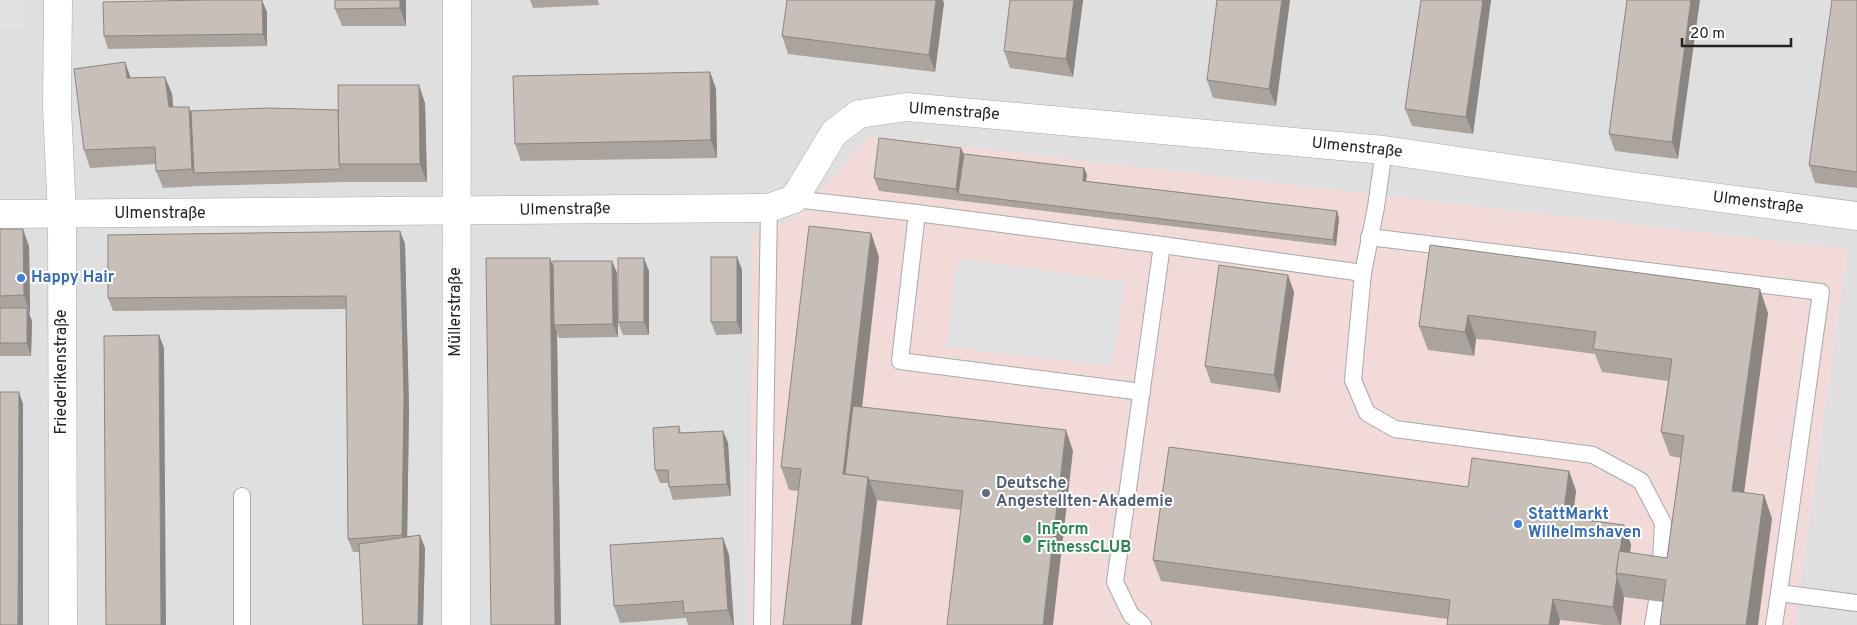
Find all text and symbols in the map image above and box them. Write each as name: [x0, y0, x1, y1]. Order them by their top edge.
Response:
scale bar: [1682, 15, 1791, 47]
text: 20 m: [1690, 25, 1725, 44]
street label: Ulmenstraße: [908, 99, 1000, 125]
street label: Ulmenstraße: [1311, 133, 1403, 163]
street label: Ulmenstraße: [1711, 188, 1805, 218]
street label: Ulmenstraße: [519, 199, 611, 221]
street label: Ulmenstraße: [114, 204, 206, 224]
street label: Müllerstraße: [446, 267, 466, 357]
place label: Happy Hair: [31, 268, 115, 288]
marker: Happy Hair: [15, 272, 27, 284]
street label: Friederikenstraße: [52, 309, 72, 435]
place label: Deutsche Angestellten-Akademie: [996, 474, 1173, 512]
marker: Deutsche Angestellten-Akademie: [980, 487, 992, 499]
place label: StattMarkt Wilhelmshaven: [1528, 505, 1641, 543]
marker: StattMarkt Wilhelmshaven: [1512, 518, 1524, 530]
place label: InForm FitnessCLUB: [1037, 520, 1131, 558]
marker: InForm FitnessCLUB: [1021, 533, 1033, 545]

